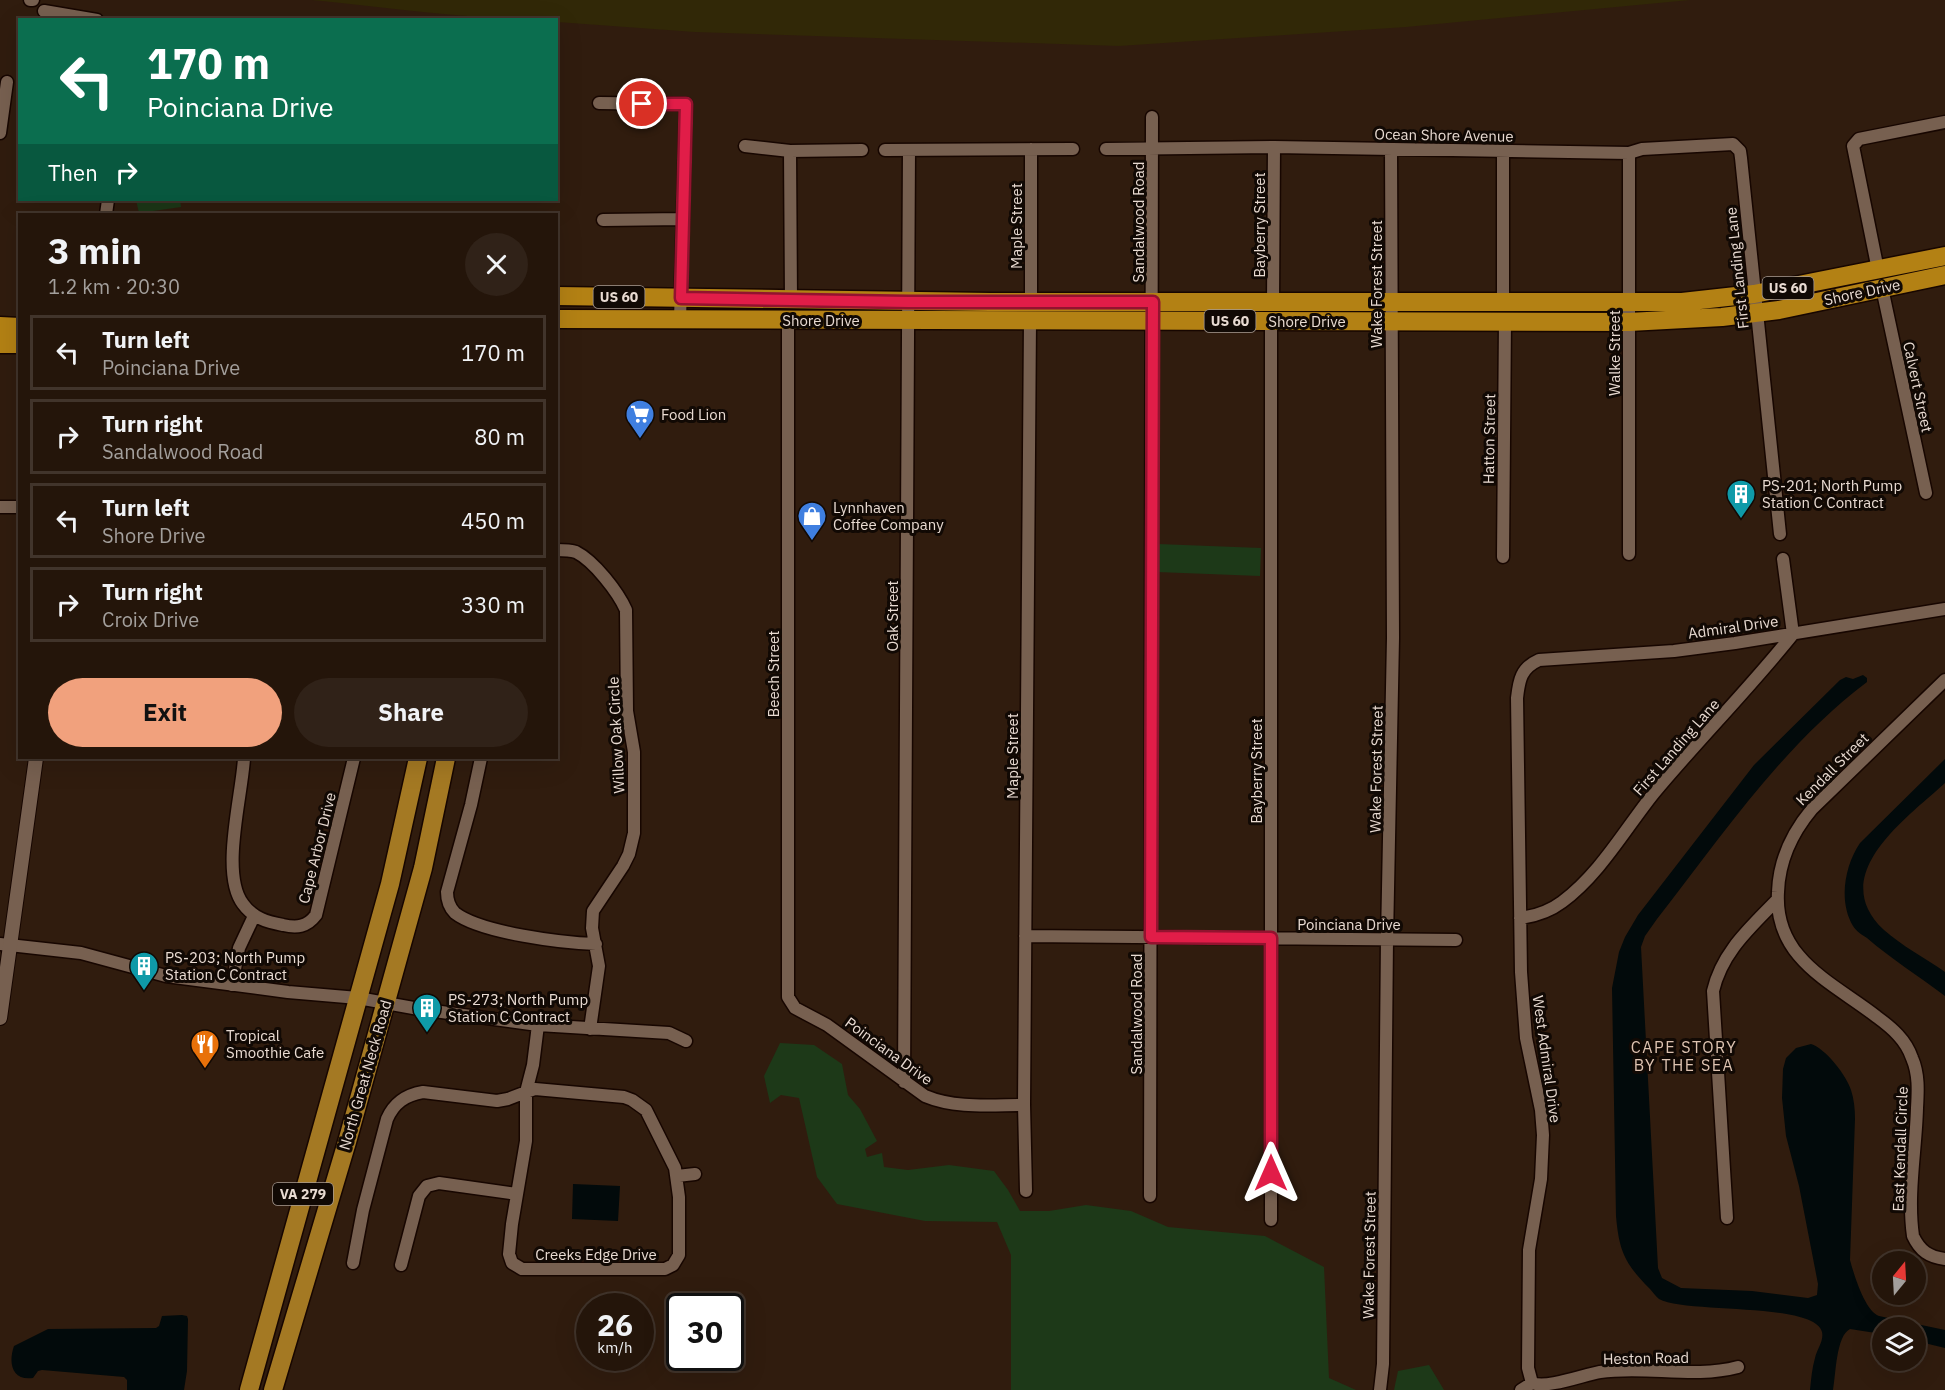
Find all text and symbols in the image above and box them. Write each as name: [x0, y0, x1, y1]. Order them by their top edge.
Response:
text: 170 m: [147, 36, 270, 91]
icon: left: [48, 42, 126, 120]
pin: [616, 78, 667, 129]
icon: arrive: [625, 87, 658, 120]
text: Poinciana Drive: [147, 89, 334, 124]
street label: Ocean Shore Avenue: [1374, 124, 1514, 146]
icon: right: [110, 156, 143, 189]
text: Then: [48, 158, 98, 187]
street label: Sandalwood Road: [1129, 162, 1148, 282]
street label: Bayberry Street: [1250, 172, 1269, 278]
street label: Maple Street: [1007, 183, 1026, 269]
street label: First Landing Lane: [1721, 206, 1753, 330]
street label: Wake Forest Street: [1367, 220, 1386, 348]
text: 3 min: [48, 227, 142, 274]
button: close: [465, 233, 528, 296]
text: 1.2 km · 20:30: [48, 273, 180, 300]
street label: Shore Drive: [1822, 275, 1902, 309]
road number: US 60: [1762, 277, 1814, 299]
road number: US 60: [594, 286, 644, 308]
road number: US 60: [1204, 310, 1256, 332]
street label: Walke Street: [1605, 310, 1624, 396]
street label: Shore Drive: [782, 311, 860, 330]
street label: Shore Drive: [1268, 312, 1346, 331]
text: Turn left: [102, 325, 190, 354]
icon: left: [51, 336, 84, 369]
text: 170 m: [461, 338, 525, 367]
street label: Calvert Street: [1899, 340, 1937, 434]
text: Poinciana Drive: [102, 354, 240, 381]
street label: Hatton Street: [1479, 394, 1499, 484]
supermarket icon: Food Lion: [624, 398, 656, 440]
place label: Food Lion: [661, 405, 726, 424]
text: Turn right: [102, 409, 203, 438]
icon: right: [51, 420, 84, 453]
text: 80 m: [474, 422, 525, 451]
text: Sandalwood Road: [102, 438, 263, 465]
place label: PS-201; North Pump Station C Contract: [1762, 476, 1902, 512]
building icon: PS-201; North Pump Station C Contract: [1725, 478, 1757, 520]
text: Turn left: [102, 493, 190, 522]
place label: Lynnhaven Coffee Company: [833, 498, 944, 534]
shop icon: Lynnhaven Coffee Company: [796, 500, 828, 542]
icon: left: [51, 504, 84, 537]
text: 450 m: [461, 506, 525, 535]
text: Shore Drive: [102, 522, 206, 549]
text: Turn right: [102, 577, 203, 606]
street label: Oak Street: [883, 580, 902, 652]
icon: right: [51, 588, 84, 621]
text: 330 m: [461, 590, 525, 619]
text: Croix Drive: [102, 606, 199, 633]
street label: Admiral Drive: [1687, 611, 1779, 643]
street label: Beech Street: [764, 630, 783, 718]
street label: Willow Oak Circle: [603, 676, 629, 794]
button: Exit: [48, 678, 282, 747]
button: Share: [294, 678, 528, 747]
street label: First Landing Lane: [1629, 695, 1723, 799]
street label: Wake Forest Street: [1365, 705, 1387, 833]
street label: Maple Street: [1003, 713, 1022, 799]
street label: Bayberry Street: [1247, 718, 1266, 824]
street label: Kendall Street: [1792, 729, 1872, 809]
street label: Cape Arbor Drive: [294, 790, 340, 906]
street label: Poinciana Drive: [1297, 915, 1401, 934]
place label: PS-203; North Pump Station C Contract: [165, 948, 305, 984]
building icon: PS-203; North Pump Station C Contract: [128, 950, 160, 992]
street label: Sandalwood Road: [1127, 954, 1146, 1074]
place label: PS-273; North Pump Station C Contract: [448, 990, 588, 1026]
building icon: PS-273; North Pump Station C Contract: [411, 992, 443, 1034]
street label: West Admiral Drive: [1529, 994, 1565, 1124]
street label: North Great Neck Road: [334, 998, 396, 1152]
street label: Poinciana Drive: [841, 1013, 937, 1089]
place label: Tropical Smoothie Cafe: [226, 1026, 324, 1062]
restaurant icon: Tropical Smoothie Cafe: [189, 1028, 221, 1070]
district label: CAPE STORY BY THE SEA: [1631, 1037, 1737, 1075]
street label: East Kendall Circle: [1888, 1086, 1912, 1212]
position arrow: [1239, 1141, 1303, 1205]
road number: VA 279: [273, 1183, 333, 1205]
street label: Wake Forest Street: [1358, 1191, 1380, 1319]
street label: Creeks Edge Drive: [535, 1245, 657, 1264]
north arrow: [1872, 1251, 1926, 1305]
map controls: [1872, 1251, 1926, 1371]
speed limit sign: 30: [666, 1293, 744, 1371]
text: 26: [597, 1305, 633, 1344]
button: layers: [1872, 1317, 1926, 1371]
text: km/h: [597, 1338, 633, 1357]
street label: Heston Road: [1603, 1348, 1689, 1368]

